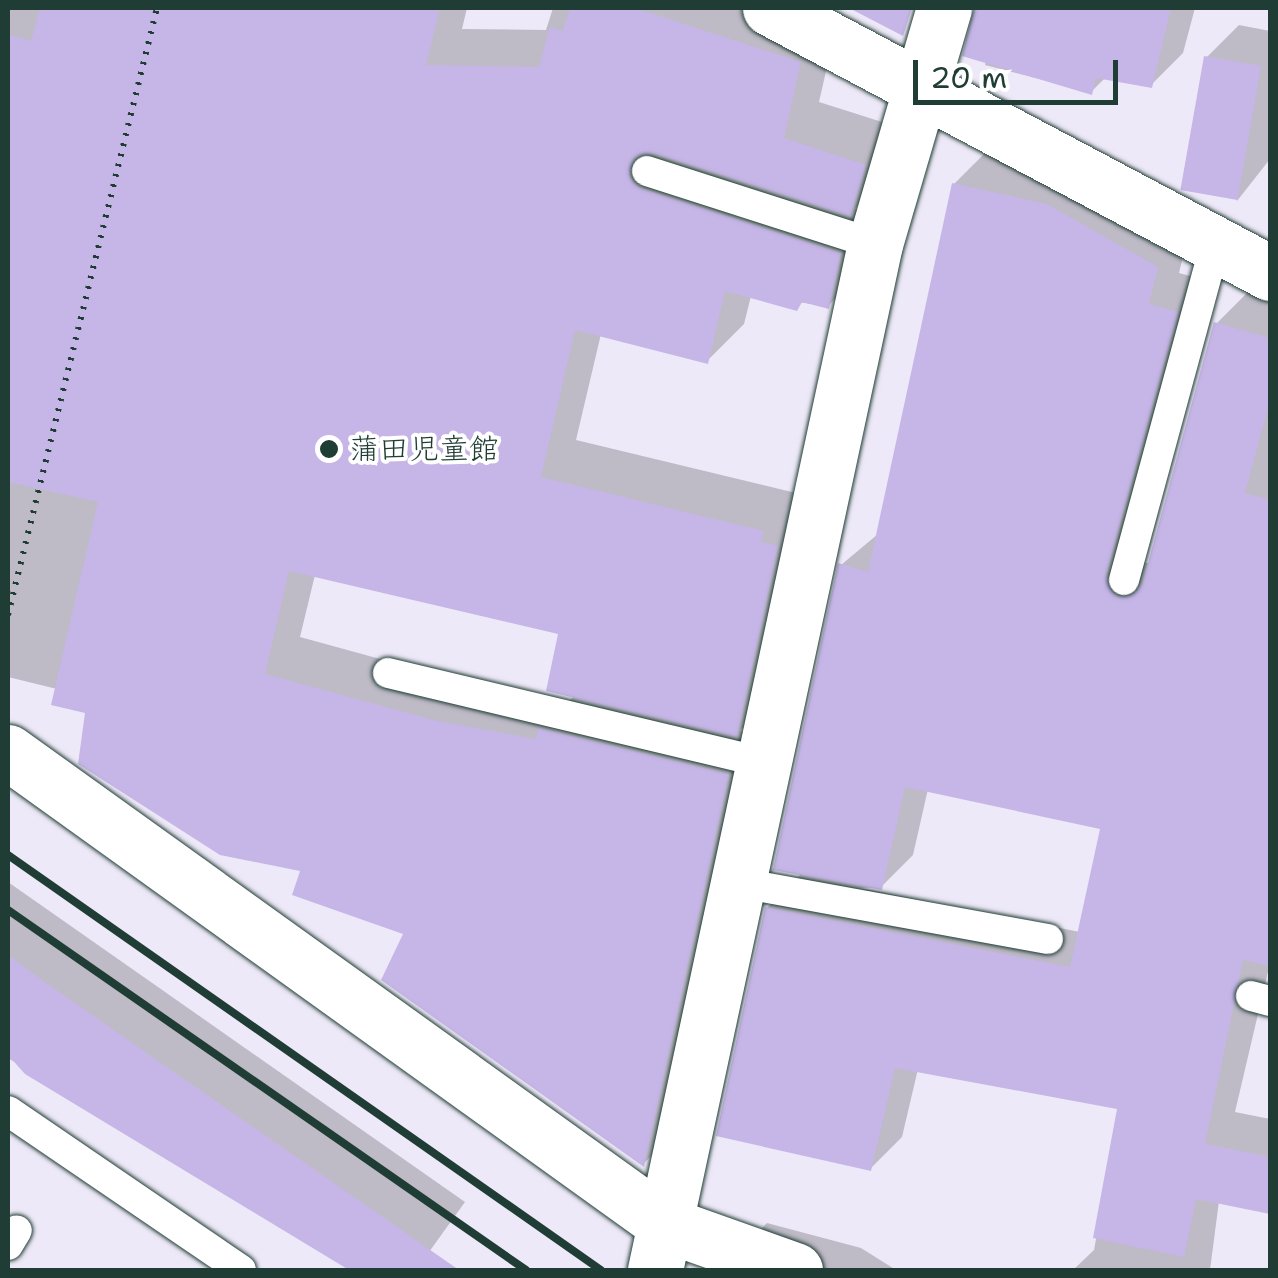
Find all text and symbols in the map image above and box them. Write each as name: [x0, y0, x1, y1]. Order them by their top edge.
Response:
scale bar: [918, 40, 1123, 102]
text: 20 m: [930, 57, 1007, 98]
place label: 蒲田児童館: [349, 431, 499, 467]
marker: 蒲田児童館: [318, 438, 340, 460]

